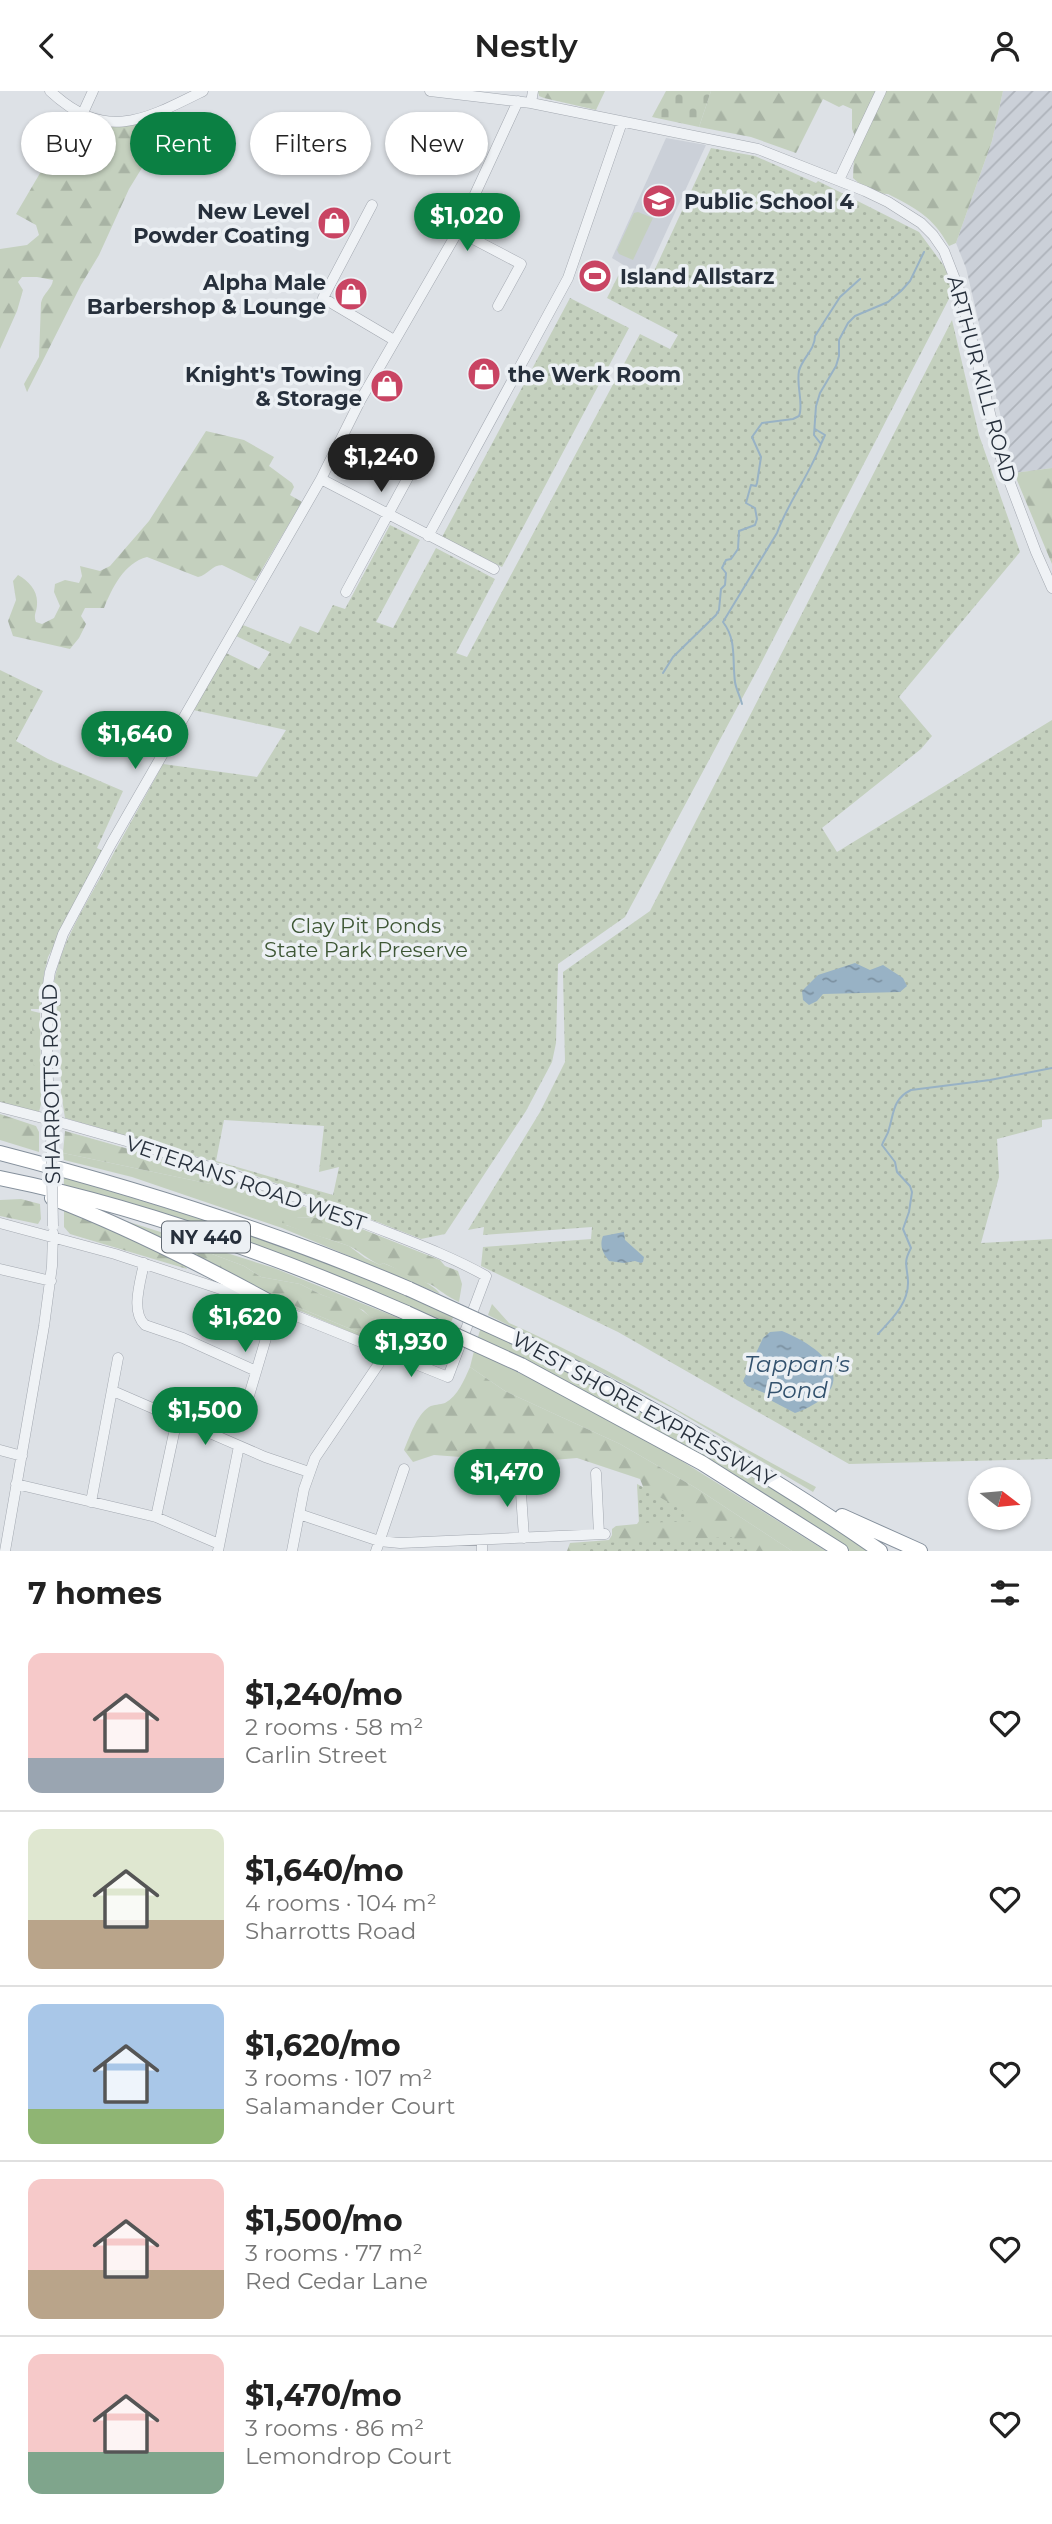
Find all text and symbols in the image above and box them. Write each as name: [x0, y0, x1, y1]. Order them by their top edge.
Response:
text: Nestly: [474, 26, 578, 65]
icon: back: [28, 27, 66, 65]
icon: person: [986, 27, 1024, 65]
chip: Buy: [21, 112, 116, 175]
chip: Rent: [130, 112, 236, 175]
chip: Filters: [250, 112, 371, 175]
chip: New: [385, 112, 488, 175]
school or university icon: Public School 4: [640, 182, 678, 220]
place label: Public School 4: [684, 189, 854, 214]
pin: $1,020: [410, 193, 524, 253]
place label: New Level Powder Coating: [133, 199, 310, 248]
text: $1,020: [430, 202, 504, 230]
shop icon: New Level Powder Coating: [315, 204, 353, 242]
sports icon: Island Allstarz: [576, 257, 614, 295]
place label: Island Allstarz: [620, 264, 774, 289]
place label: Alpha Male Barbershop & Lounge: [87, 270, 326, 319]
street label: ARTHUR KILL ROAD: [942, 273, 1022, 485]
shop icon: Alpha Male Barbershop & Lounge: [332, 275, 370, 313]
shop icon: the Werk Room: [465, 355, 503, 393]
place label: Knight's Towing & Storage: [185, 362, 362, 411]
place label: the Werk Room: [508, 362, 681, 387]
shop icon: Knight's Towing & Storage: [368, 367, 406, 405]
pin: $1,240: [324, 435, 438, 494]
text: $1,240: [344, 443, 418, 471]
pin: $1,640: [78, 711, 192, 771]
text: $1,640: [97, 720, 173, 748]
park label: Clay Pit Ponds State Park Preserve: [264, 913, 468, 962]
street label: SHARROTTS ROAD: [37, 984, 65, 1184]
street label: VETERANS ROAD WEST: [123, 1130, 369, 1236]
road number: NY 440: [162, 1221, 250, 1253]
pin: $1,620: [188, 1295, 302, 1354]
text: $1,620: [208, 1303, 282, 1331]
pin: $1,930: [354, 1319, 468, 1379]
street label: WEST SHORE EXPRESSWAY: [508, 1326, 780, 1492]
text: $1,930: [374, 1328, 448, 1356]
water label: Tappan's Pond: [744, 1350, 850, 1404]
pin: $1,500: [148, 1387, 262, 1447]
text: $1,500: [168, 1396, 242, 1424]
pin: $1,470: [450, 1449, 564, 1509]
text: $1,470: [470, 1458, 544, 1486]
north arrow: [968, 1467, 1031, 1529]
map controls: [968, 1467, 1031, 1530]
icon: filters: [986, 1574, 1024, 1612]
text: 7 homes: [28, 1575, 162, 1612]
text: $1,240/mo: [245, 1676, 403, 1713]
icon: home: [84, 1681, 168, 1765]
icon: heart: [986, 1704, 1024, 1742]
text: 2 rooms · 58 m²: [245, 1713, 423, 1741]
text: Carlin Street: [245, 1741, 387, 1769]
text: $1,640/mo: [245, 1852, 404, 1889]
icon: home: [84, 1857, 168, 1941]
icon: heart: [986, 1880, 1024, 1918]
text: 4 rooms · 104 m²: [245, 1889, 437, 1917]
text: Sharrotts Road: [245, 1917, 416, 1945]
text: $1,620/mo: [245, 2027, 401, 2064]
icon: home: [84, 2032, 168, 2116]
icon: heart: [986, 2055, 1024, 2093]
text: 3 rooms · 107 m²: [245, 2064, 432, 2092]
text: Salamander Court: [245, 2092, 455, 2120]
text: $1,500/mo: [245, 2202, 403, 2239]
icon: home: [84, 2207, 168, 2291]
icon: heart: [986, 2230, 1024, 2268]
text: 3 rooms · 77 m²: [245, 2239, 423, 2267]
text: Red Cedar Lane: [245, 2267, 428, 2295]
text: $1,470/mo: [245, 2377, 402, 2414]
icon: home: [84, 2382, 168, 2466]
icon: heart: [986, 2405, 1024, 2443]
text: 3 rooms · 86 m²: [245, 2414, 424, 2442]
text: Lemondrop Court: [245, 2442, 452, 2470]

